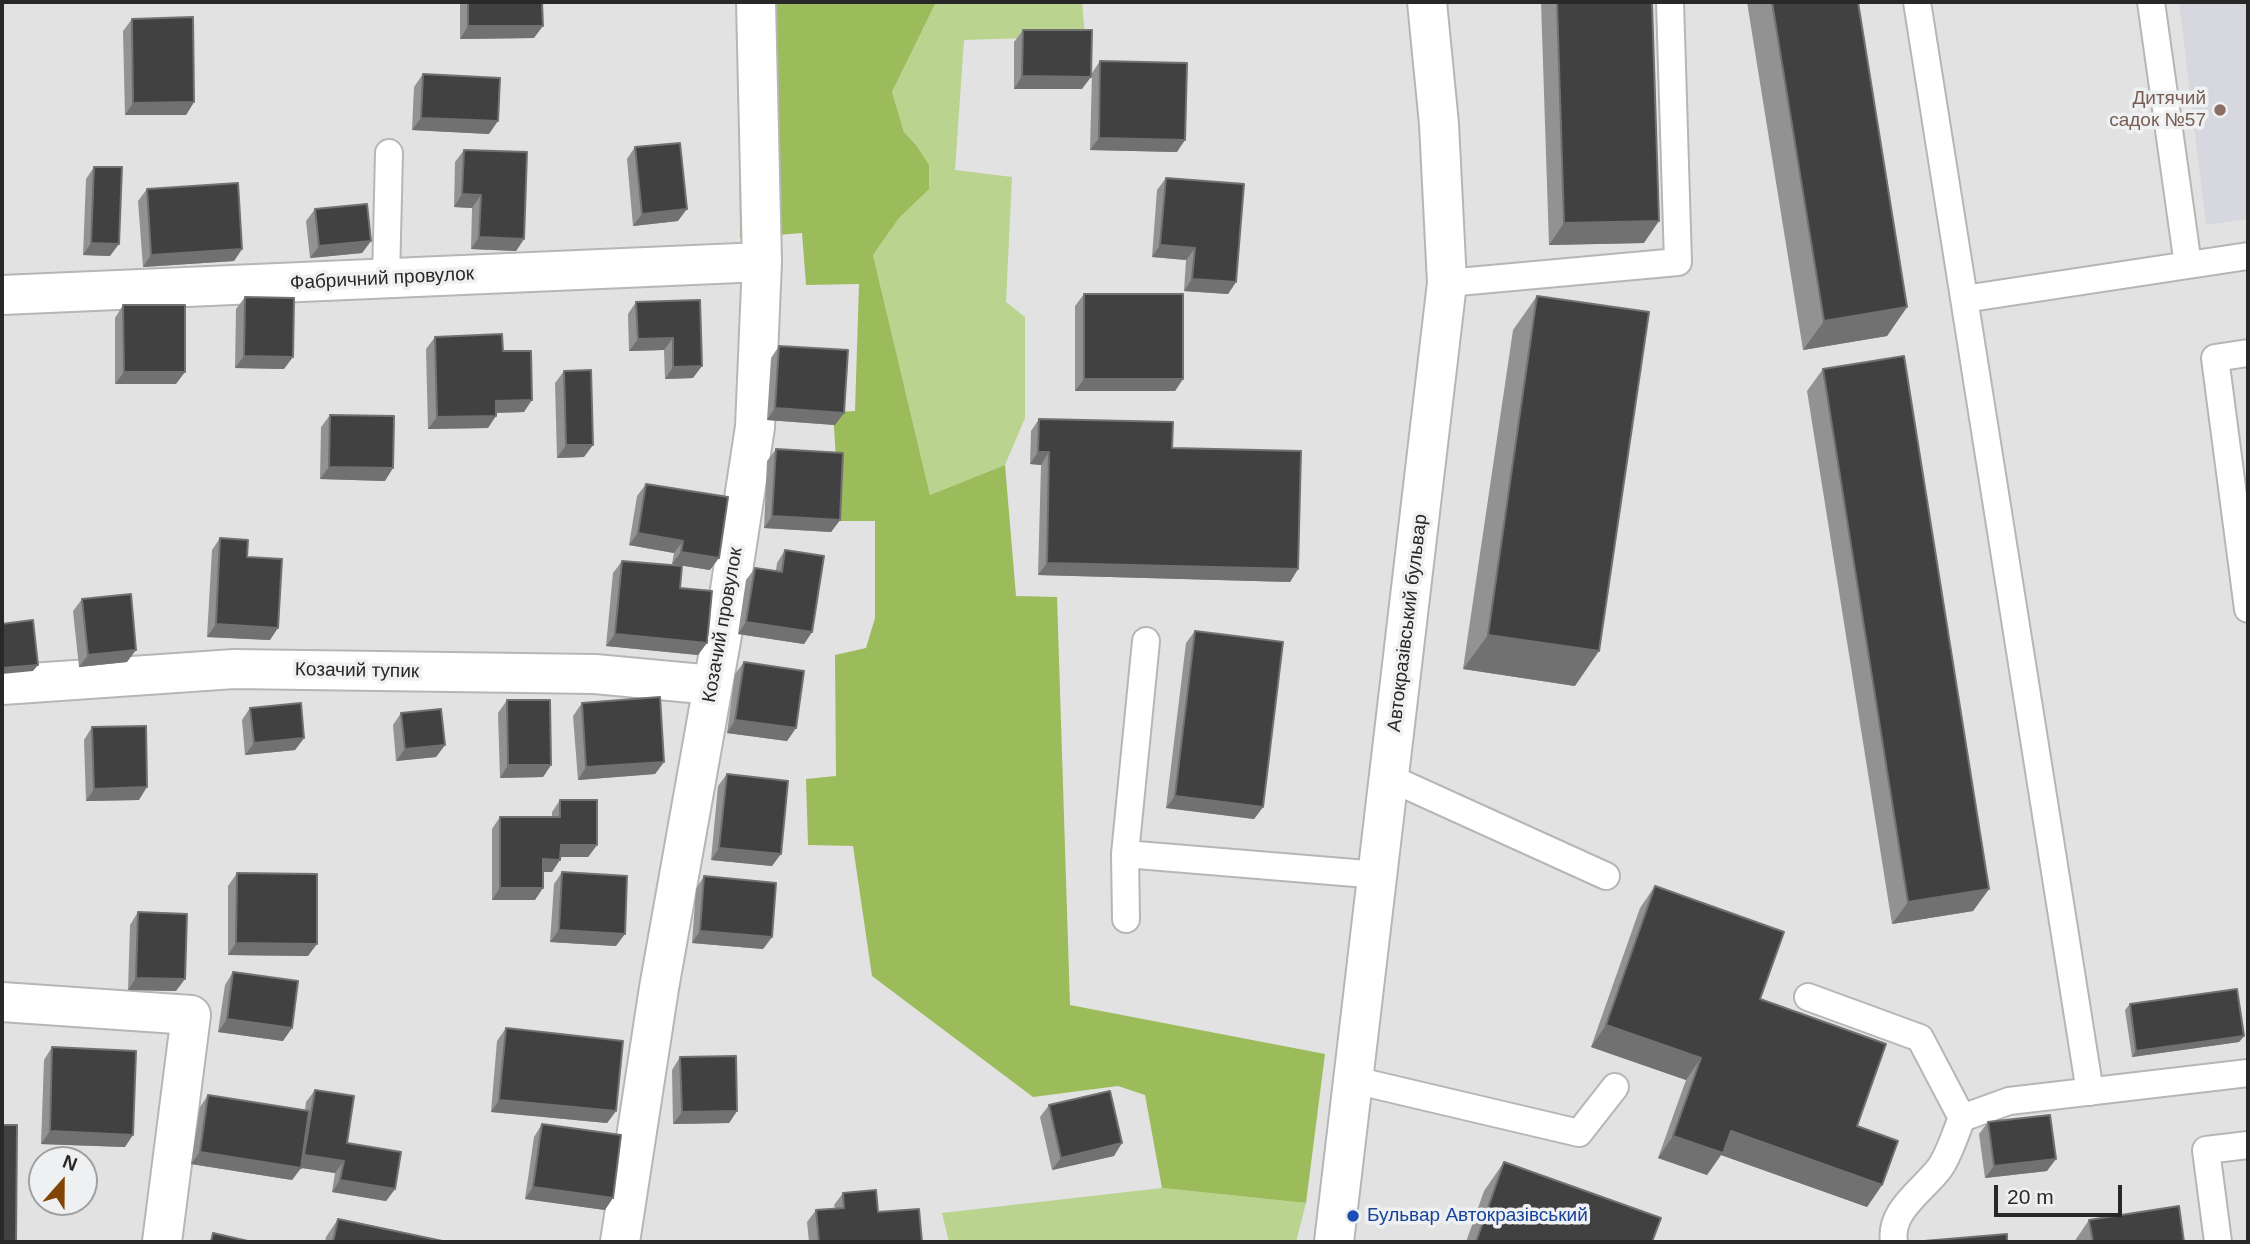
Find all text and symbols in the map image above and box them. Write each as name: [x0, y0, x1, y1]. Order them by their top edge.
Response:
place label: Дитячий садок №57: [2109, 88, 2206, 132]
marker: Дитячий садок №57: [2212, 102, 2228, 118]
street label: Фабричний провулок: [289, 263, 475, 295]
street label: Автокразівський бульвар: [1383, 513, 1433, 733]
street label: Козачий провулок: [698, 546, 748, 704]
street label: Козачий тупик: [295, 659, 419, 683]
north arrow: [28, 1146, 98, 1216]
text: N: [60, 1151, 80, 1175]
scale bar: [1998, 1170, 2126, 1214]
text: 20 m: [2007, 1185, 2054, 1208]
place label: Бульвар Автокразівський: [1367, 1205, 1588, 1227]
marker: Бульвар Автокразівський: [1345, 1208, 1361, 1224]

